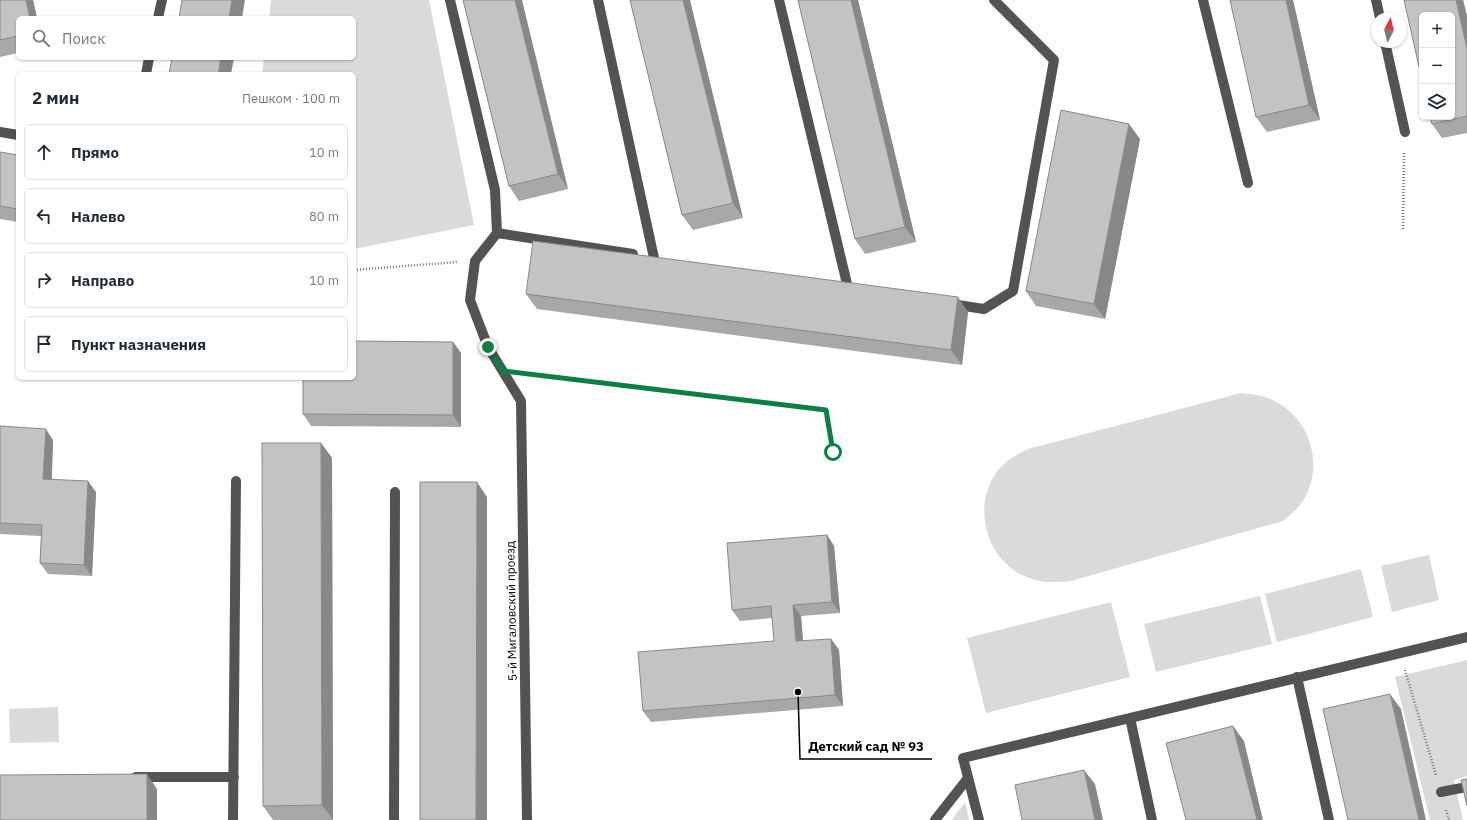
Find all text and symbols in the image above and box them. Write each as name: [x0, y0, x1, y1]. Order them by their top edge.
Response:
north arrow: [1371, 12, 1407, 48]
map controls: [1419, 12, 1455, 120]
button: +: [1419, 12, 1455, 48]
search box: [16, 16, 356, 60]
icon: search: [30, 27, 52, 49]
text: Поиск: [62, 29, 105, 48]
button: −: [1419, 48, 1455, 84]
button: layers: [1419, 84, 1455, 120]
text: 2 мин: [32, 87, 79, 109]
text: Пешком · 100 m: [242, 90, 340, 107]
icon: ahead: [33, 141, 55, 163]
text: Прямо: [71, 143, 119, 162]
text: 10 m: [309, 144, 339, 161]
icon: left: [33, 205, 55, 227]
text: Налево: [71, 207, 125, 226]
text: 80 m: [309, 208, 339, 225]
icon: right: [33, 269, 55, 291]
text: Направо: [71, 271, 134, 290]
text: 10 m: [309, 272, 339, 289]
icon: arrive: [33, 333, 55, 355]
text: Пункт назначения: [71, 335, 206, 354]
route end: [479, 338, 497, 356]
route start: [824, 443, 842, 461]
street label: 5-й Мигаловский проезд: [502, 541, 520, 681]
callout: Детский сад № 93: [800, 734, 932, 759]
text: Детский сад № 93: [808, 738, 924, 755]

